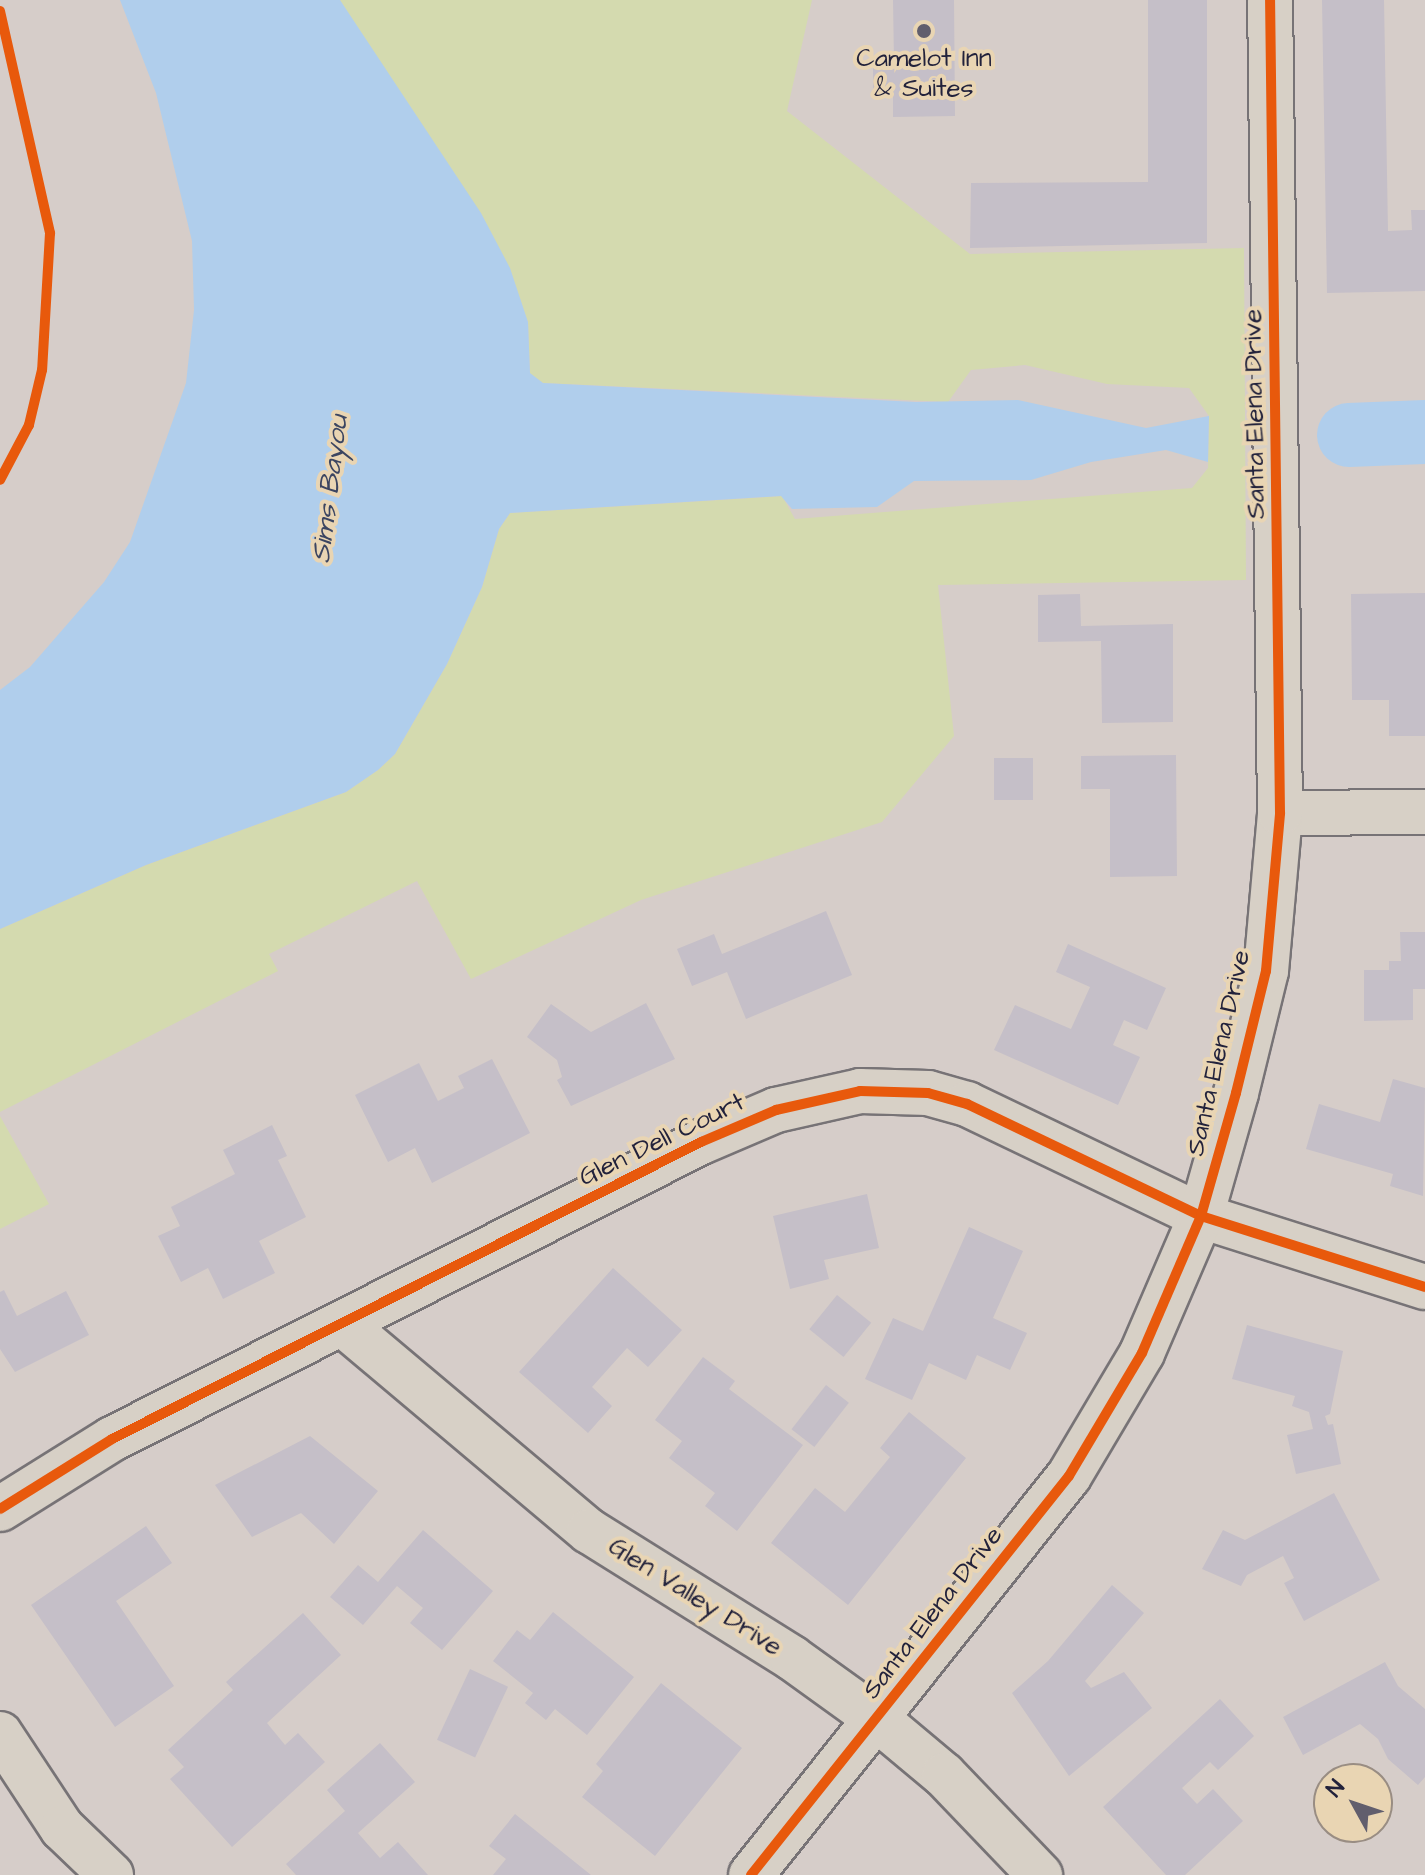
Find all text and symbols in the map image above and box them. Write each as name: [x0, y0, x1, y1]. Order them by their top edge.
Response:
marker: Camelot Inn & Suites: [915, 22, 933, 40]
place label: Camelot Inn & Suites: [856, 43, 992, 104]
street label: Santa Elena Drive: [1238, 309, 1272, 519]
water label: Sims Bayou: [304, 413, 356, 565]
street label: Santa Elena Drive: [1180, 947, 1258, 1159]
street label: Glen Dell Court: [574, 1086, 750, 1194]
street label: Santa Elena Drive: [856, 1521, 1010, 1705]
street label: Glen Valley Drive: [602, 1531, 788, 1663]
north arrow: [1313, 1763, 1393, 1843]
text: N: [1319, 1773, 1352, 1804]

